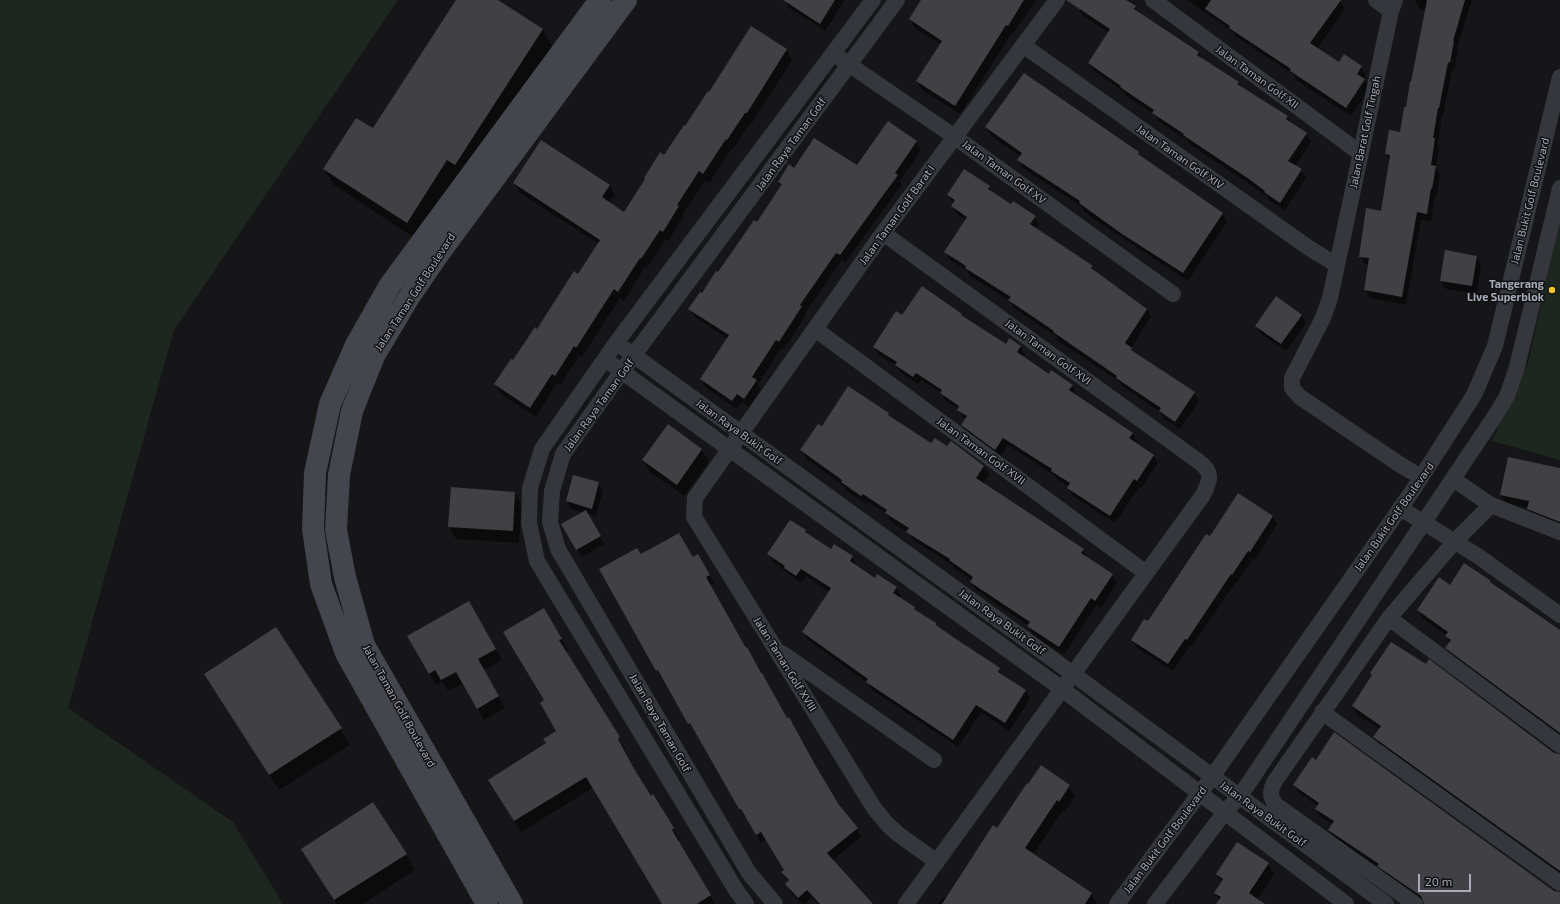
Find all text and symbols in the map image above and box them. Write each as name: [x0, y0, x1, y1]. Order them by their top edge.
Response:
street label: Jalan Taman Golf XII: [1213, 42, 1301, 112]
street label: Jalan Barat Golf Tingah: [1347, 74, 1383, 190]
street label: Jalan Raya Taman Golf: [753, 95, 829, 193]
street label: Jalan Taman Golf XIV: [1134, 122, 1226, 192]
street label: Jalan Bukit Golf Boulevard: [1508, 136, 1552, 266]
street label: Jalan Taman Golf XV: [960, 137, 1048, 207]
street label: Jalan Taman Golf Barat I: [856, 163, 938, 267]
street label: Jalan Taman Golf Boulevard: [372, 231, 458, 353]
place label: Tangerang Live Superblok: [1467, 277, 1544, 303]
marker: Tangerang Live Superblok: [1547, 285, 1557, 295]
street label: Jalan Taman Golf XVI: [1002, 316, 1094, 388]
street label: Jalan Raya Taman Golf: [561, 356, 637, 454]
street label: Jalan Raya Bukit Golf: [693, 396, 785, 468]
street label: Jalan Taman Golf XVII: [934, 414, 1028, 488]
street label: Jalan Bukit Golf Boulevard: [1351, 460, 1437, 574]
street label: Jalan Raya Bukit Golf: [956, 586, 1048, 658]
street label: Jalan Taman Golf XVIII: [751, 614, 819, 714]
street label: Jalan Taman Golf Boulevard: [360, 643, 438, 769]
street label: Jalan Raya Taman Golf: [626, 671, 694, 775]
street label: Jalan Raya Bukit Golf: [1217, 778, 1309, 850]
street label: Jalan Bukit Golf Boulevard: [1121, 784, 1209, 896]
scale bar: [1420, 866, 1473, 892]
text: 20 m: [1425, 874, 1452, 888]

